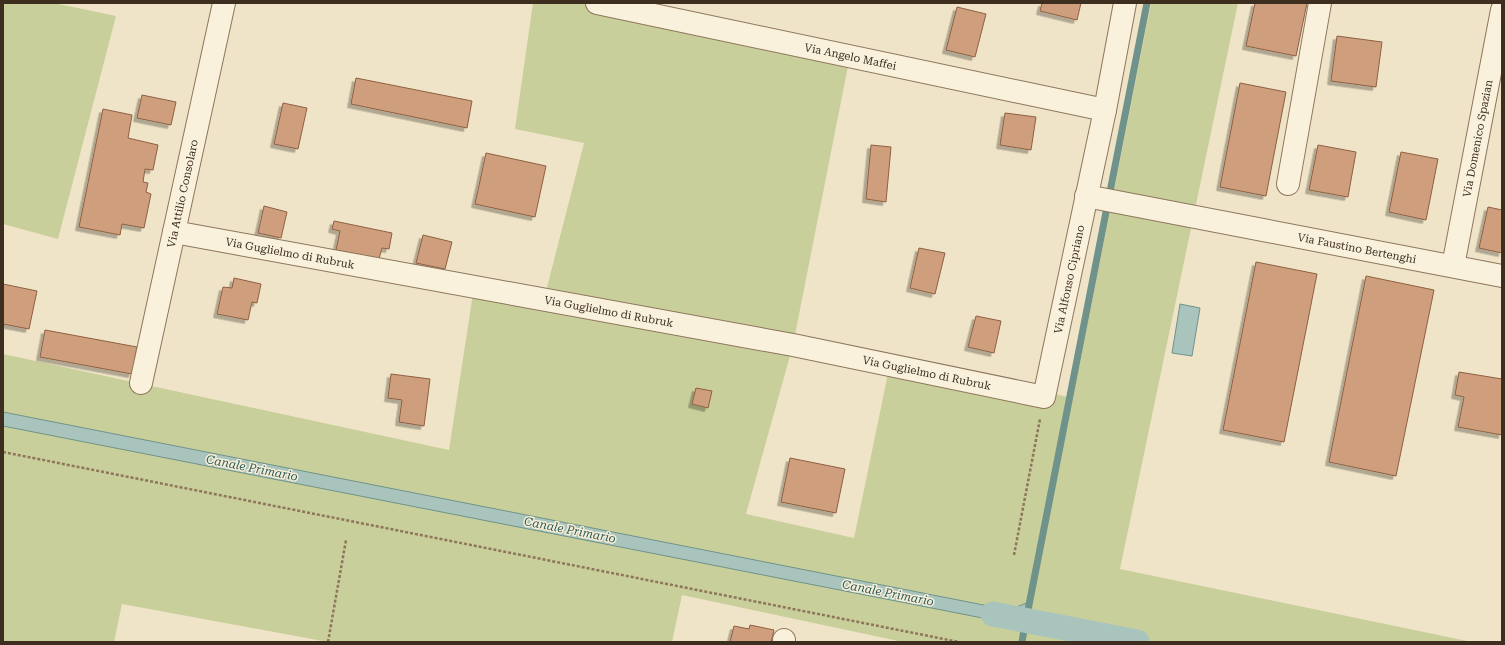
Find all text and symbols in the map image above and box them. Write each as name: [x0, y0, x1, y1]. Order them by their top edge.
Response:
street label: Via Angelo Maffei: [803, 40, 898, 72]
street label: Via Domenico Spazian: [1460, 78, 1495, 198]
street label: Via Attilio Consolaro: [164, 138, 201, 249]
street label: Via Alfonso Cipriano: [1051, 223, 1087, 335]
street label: Via Faustino Bertenghi: [1297, 230, 1418, 266]
street label: Via Guglielmo di Rubruk: [224, 235, 356, 271]
street label: Via Guglielmo di Rubruk: [543, 293, 674, 330]
street label: Via Guglielmo di Rubruk: [861, 353, 992, 392]
water label: Canale Primario: [205, 452, 299, 484]
water label: Canale Primario: [523, 514, 617, 546]
water label: Canale Primario: [841, 577, 935, 609]

